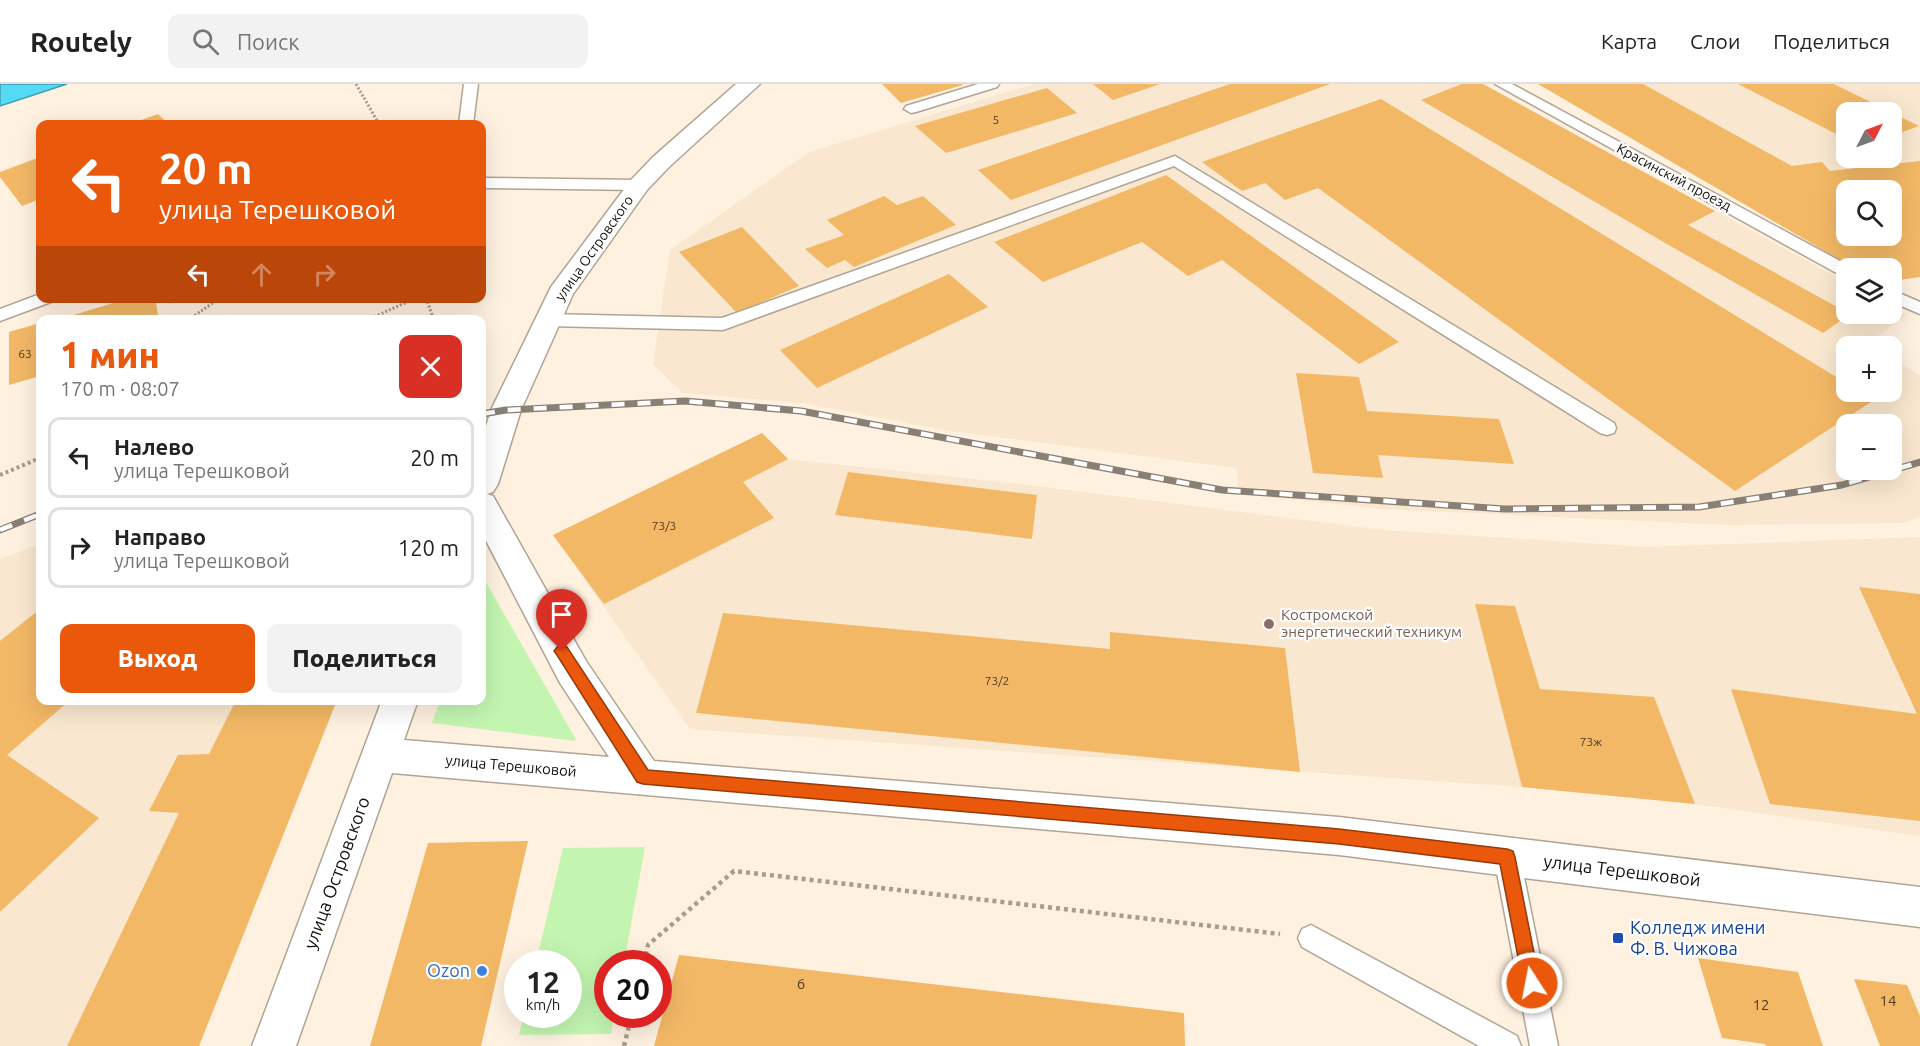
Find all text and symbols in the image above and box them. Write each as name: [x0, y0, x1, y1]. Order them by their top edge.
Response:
search box: [168, 14, 588, 68]
icon: search: [189, 25, 222, 58]
text: Routely: [30, 26, 132, 57]
text: Поиск: [237, 29, 300, 54]
text: Карта: [1601, 29, 1657, 53]
text: Слои: [1690, 29, 1740, 53]
text: Поделиться: [1773, 29, 1890, 53]
north arrow: [1836, 102, 1902, 168]
map controls: [1836, 102, 1902, 480]
house number: 5: [993, 113, 999, 126]
street label: Красинский проезд: [1614, 140, 1734, 214]
icon: left: [60, 144, 138, 222]
text: 20 m: [159, 145, 253, 192]
button: search: [1836, 180, 1902, 246]
street label: улица Островского: [552, 192, 636, 304]
text: улица Терешковой: [159, 194, 396, 224]
icon: left: [182, 258, 215, 291]
icon: ahead: [245, 258, 278, 291]
icon: right: [308, 258, 341, 291]
button: layers: [1836, 258, 1902, 324]
text: 1 мин: [60, 334, 160, 375]
button: close: [399, 335, 462, 398]
button: +: [1836, 336, 1902, 402]
house number: 63: [18, 347, 32, 360]
text: 170 m · 08:07: [60, 377, 180, 400]
button: −: [1836, 414, 1902, 480]
text: Налево: [114, 434, 194, 459]
icon: left: [63, 441, 96, 474]
text: 20 m: [410, 445, 459, 470]
text: улица Терешковой: [114, 459, 290, 482]
house number: 73/3: [652, 519, 676, 532]
text: Направо: [114, 524, 206, 549]
icon: right: [63, 531, 96, 564]
text: 120 m: [398, 535, 459, 560]
text: улица Терешковой: [114, 549, 290, 572]
pin: [536, 589, 587, 651]
icon: arrive: [545, 598, 578, 631]
place label: Костромской энергетический техникум: [1281, 606, 1462, 640]
marker: Костромской энергетический техникум: [1262, 617, 1276, 631]
button: Выход: [60, 624, 255, 693]
button: Поделиться: [267, 624, 462, 693]
house number: 73/2: [985, 674, 1009, 687]
house number: 73ж: [1580, 735, 1602, 748]
street label: улица Терешковой: [445, 751, 577, 780]
street label: улица Островского: [299, 794, 373, 952]
street label: улица Терешковой: [1542, 850, 1702, 890]
place label: Колледж имени Ф. В. Чижова: [1630, 917, 1766, 958]
marker: Колледж имени Ф. В. Чижова: [1611, 931, 1625, 945]
speed limit sign: 20: [594, 950, 672, 1028]
position arrow: [1500, 951, 1564, 1015]
place label: Ozon: [427, 960, 470, 980]
marker: Ozon: [475, 964, 489, 978]
text: 12: [526, 965, 560, 999]
house number: 6: [797, 975, 805, 992]
house number: 14: [1880, 992, 1896, 1009]
text: km/h: [526, 996, 560, 1013]
house number: 12: [1753, 996, 1769, 1013]

